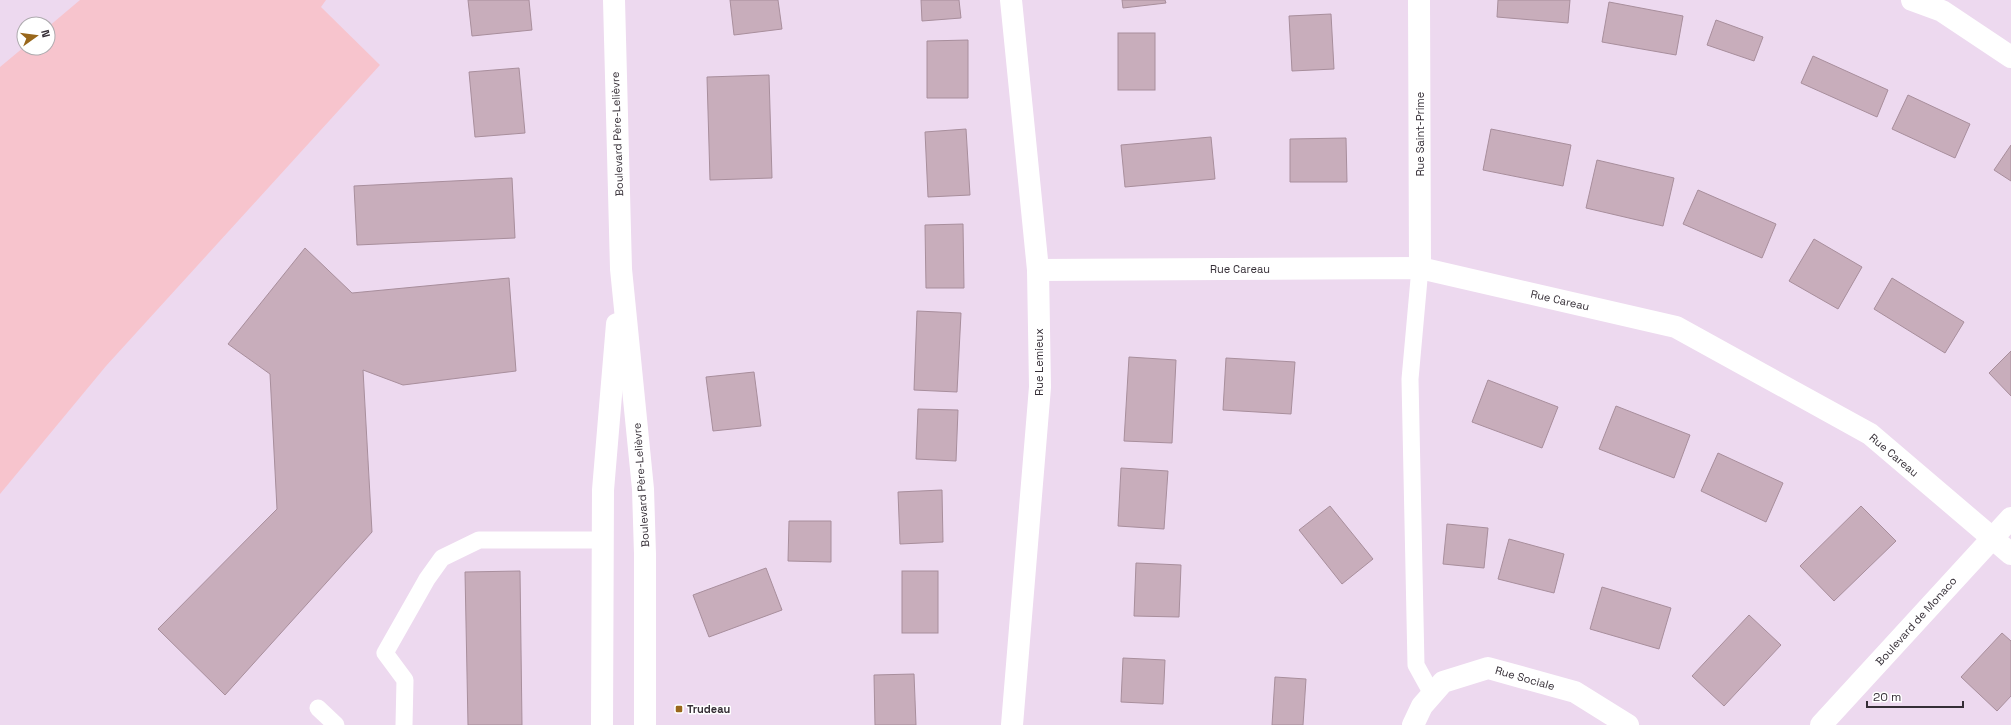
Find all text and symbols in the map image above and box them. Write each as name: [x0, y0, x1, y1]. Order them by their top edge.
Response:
north arrow: [16, 16, 56, 56]
text: N: [38, 28, 53, 39]
street label: Boulevard Père-Lelièvre: [608, 71, 626, 197]
street label: Rue Saint-Prime: [1413, 92, 1427, 176]
street label: Rue Careau: [1210, 262, 1270, 276]
street label: Rue Careau: [1529, 286, 1591, 314]
street label: Rue Lemieux: [1032, 328, 1046, 396]
street label: Boulevard Père-Lelièvre: [630, 422, 652, 548]
street label: Rue Careau: [1867, 430, 1921, 480]
street label: Boulevard de Monaco: [1872, 574, 1960, 668]
street label: Rue Sociale: [1494, 663, 1556, 693]
scale bar: [1867, 683, 1963, 709]
text: 20 m: [1873, 689, 1901, 705]
place label: Trudeau: [687, 702, 730, 716]
marker: Trudeau: [674, 704, 684, 714]

